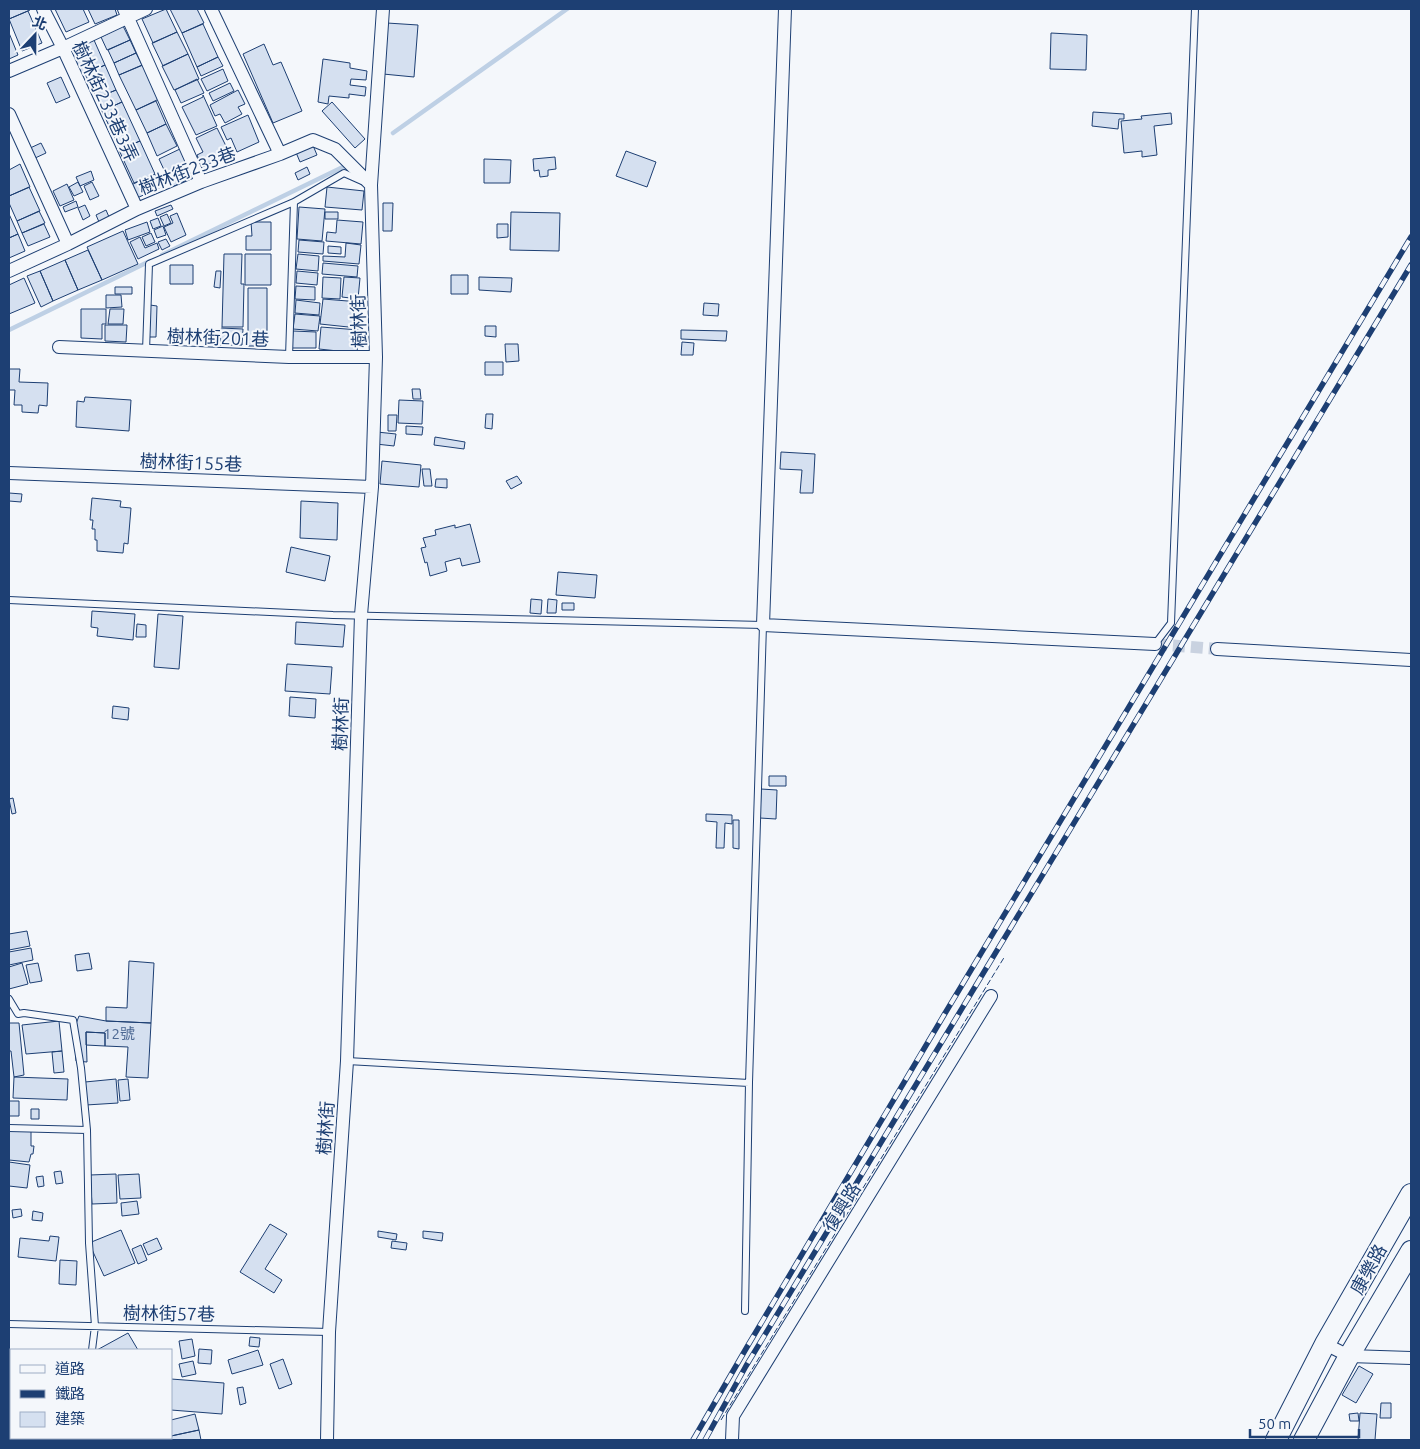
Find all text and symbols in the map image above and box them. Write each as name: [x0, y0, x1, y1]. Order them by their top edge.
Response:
north arrow: [10, 10, 60, 60]
text: 北: [30, 13, 49, 33]
street label: 樹林街233巷3弄: [69, 38, 143, 164]
street label: 樹林街233巷: [136, 142, 238, 198]
street label: 樹林街: [347, 294, 369, 348]
street label: 樹林街201巷: [166, 325, 270, 349]
street label: 樹林街155巷: [139, 450, 243, 474]
street label: 樹林街: [329, 697, 351, 751]
house number: 12號: [103, 1025, 135, 1042]
street label: 樹林街: [313, 1100, 337, 1156]
street label: 復興路: [818, 1179, 864, 1235]
street label: 康樂路: [1346, 1241, 1390, 1297]
street label: 樹林街57巷: [123, 1302, 215, 1324]
legend: [10, 1349, 172, 1439]
text: 道路: [55, 1360, 85, 1377]
text: 鐵路: [55, 1385, 85, 1402]
scale bar: [1250, 1406, 1359, 1438]
text: 建築: [55, 1410, 85, 1427]
text: 50 m: [1258, 1415, 1291, 1432]

